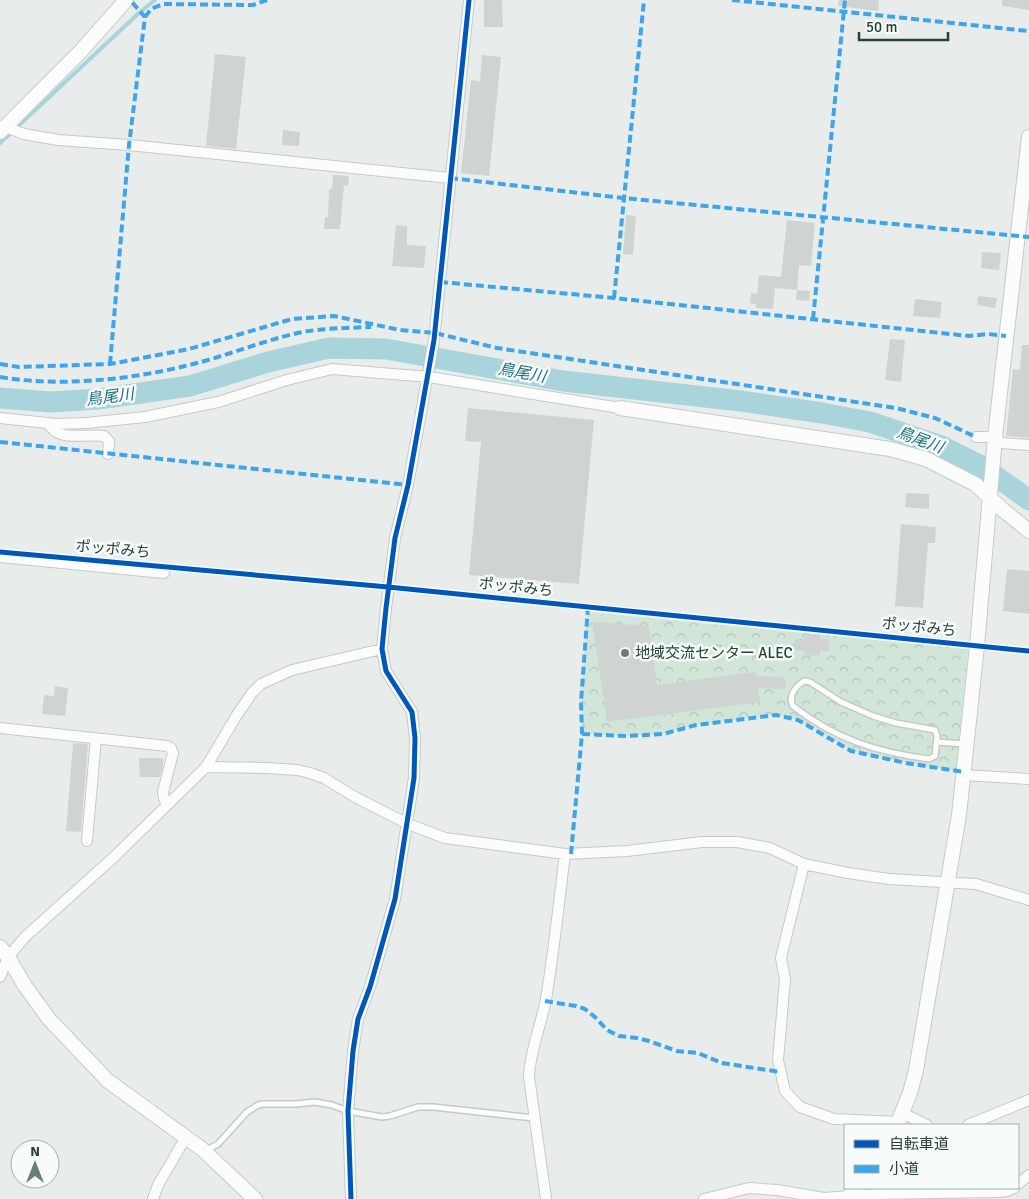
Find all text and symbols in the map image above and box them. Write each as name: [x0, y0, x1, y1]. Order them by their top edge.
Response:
scale bar: [859, 10, 948, 42]
text: 50 m: [866, 18, 897, 36]
water label: 鳥尾川: [497, 359, 549, 387]
water label: 鳥尾川: [85, 384, 137, 410]
water label: 鳥尾川: [894, 422, 948, 458]
street label: ポッポみち: [75, 537, 151, 561]
street label: ポッポみち: [478, 574, 554, 600]
street label: ポッポみち: [881, 614, 957, 640]
place label: 地域交流センター ALEC: [635, 644, 793, 662]
marker: 地域交流センター ALEC: [619, 647, 631, 659]
legend: [844, 1124, 1019, 1189]
text: 自転車道: [889, 1135, 949, 1153]
north arrow: [10, 1139, 60, 1189]
text: N: [30, 1143, 40, 1160]
text: 小道: [889, 1160, 919, 1178]

